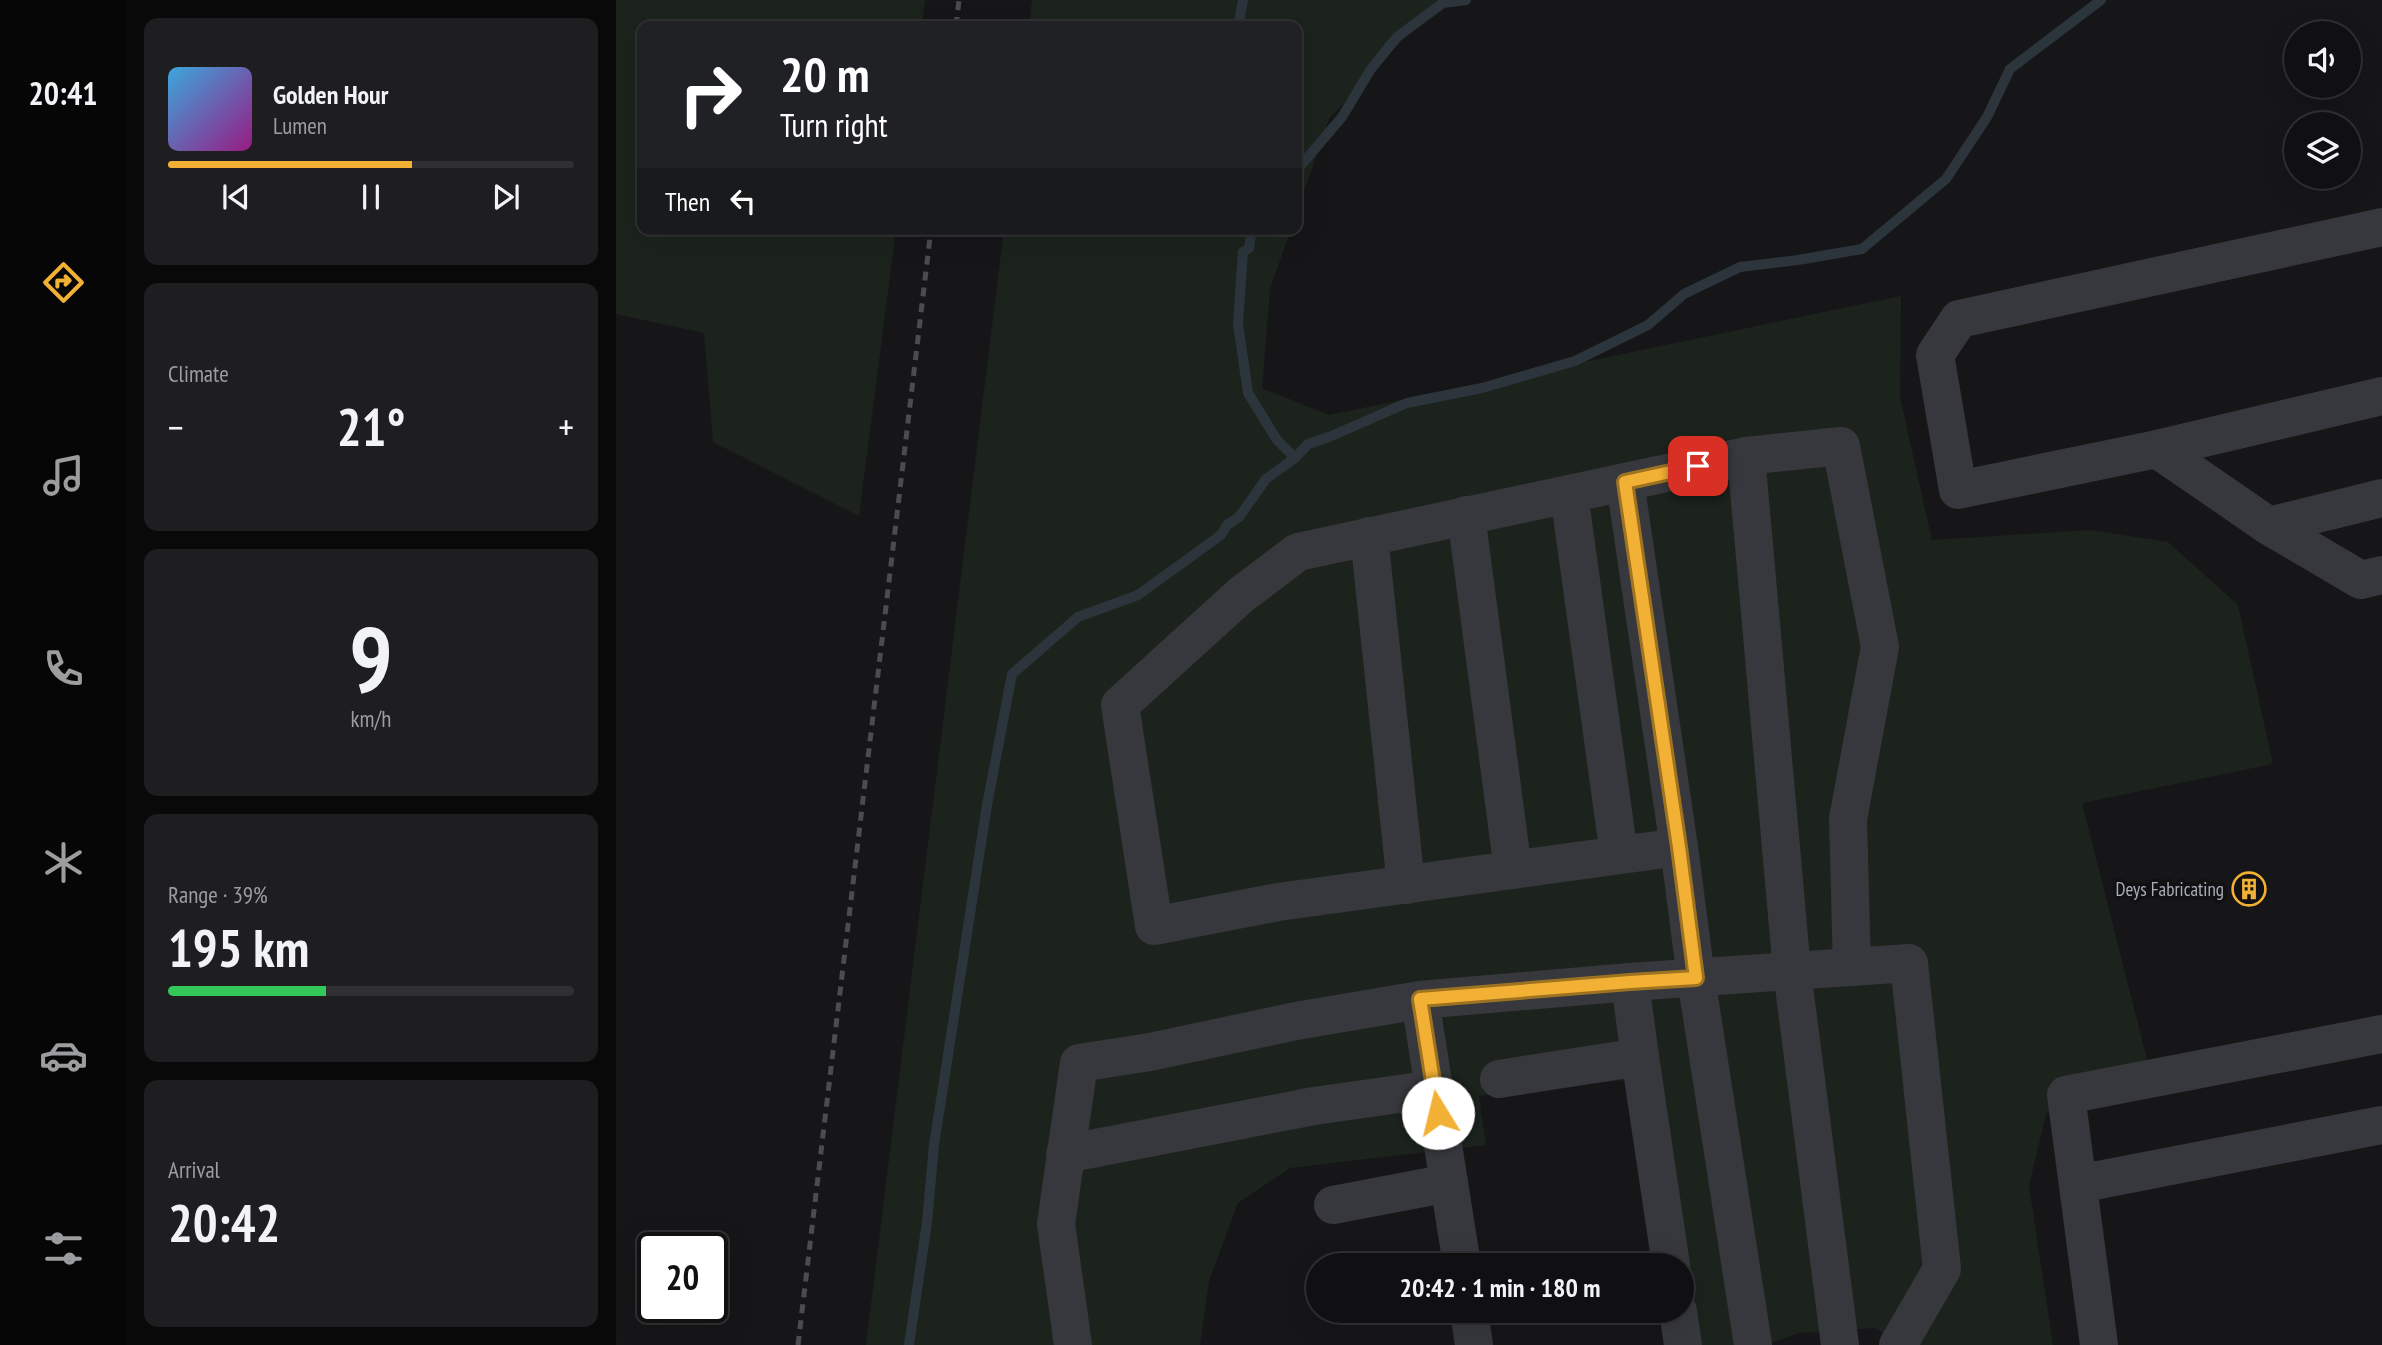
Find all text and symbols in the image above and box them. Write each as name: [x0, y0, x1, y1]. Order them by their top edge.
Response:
map controls: [2284, 21, 2361, 189]
button: sound: [2284, 21, 2361, 98]
text: 20 m: [780, 42, 869, 106]
icon: right: [665, 49, 756, 140]
text: 20:41: [28, 72, 98, 114]
text: Golden Hour: [273, 78, 388, 111]
text: Turn right: [780, 104, 888, 146]
text: Lumen: [273, 111, 327, 140]
button: layers: [2284, 112, 2361, 189]
icon: previous: [217, 178, 255, 216]
icon: pause: [352, 178, 390, 216]
icon: next: [487, 178, 525, 216]
icon: left: [724, 182, 762, 220]
text: Then: [665, 185, 710, 218]
icon: directions: [39, 258, 88, 307]
text: Climate: [168, 359, 229, 388]
text: 21°: [337, 393, 405, 460]
text: −: [168, 402, 184, 451]
text: +: [558, 402, 574, 451]
pin: [1668, 436, 1728, 496]
icon: arrive: [1679, 447, 1717, 485]
icon: music: [39, 451, 88, 500]
text: 9: [349, 599, 393, 717]
icon: phone: [39, 644, 88, 693]
text: km/h: [351, 704, 391, 733]
icon: climate: [39, 838, 88, 887]
building icon: Deys Fabricating: [2230, 870, 2268, 908]
place label: Deys Fabricating: [2116, 877, 2224, 901]
text: Range · 39%: [168, 880, 268, 909]
text: 195 km: [168, 914, 309, 981]
icon: car: [39, 1031, 88, 1080]
position arrow: [1401, 1076, 1475, 1150]
text: Arrival: [168, 1155, 220, 1184]
text: 20:42: [168, 1189, 280, 1256]
icon: filters: [39, 1224, 88, 1273]
speed limit sign: 20: [637, 1232, 728, 1323]
text: 20:42 · 1 min · 180 m: [1400, 1271, 1600, 1304]

